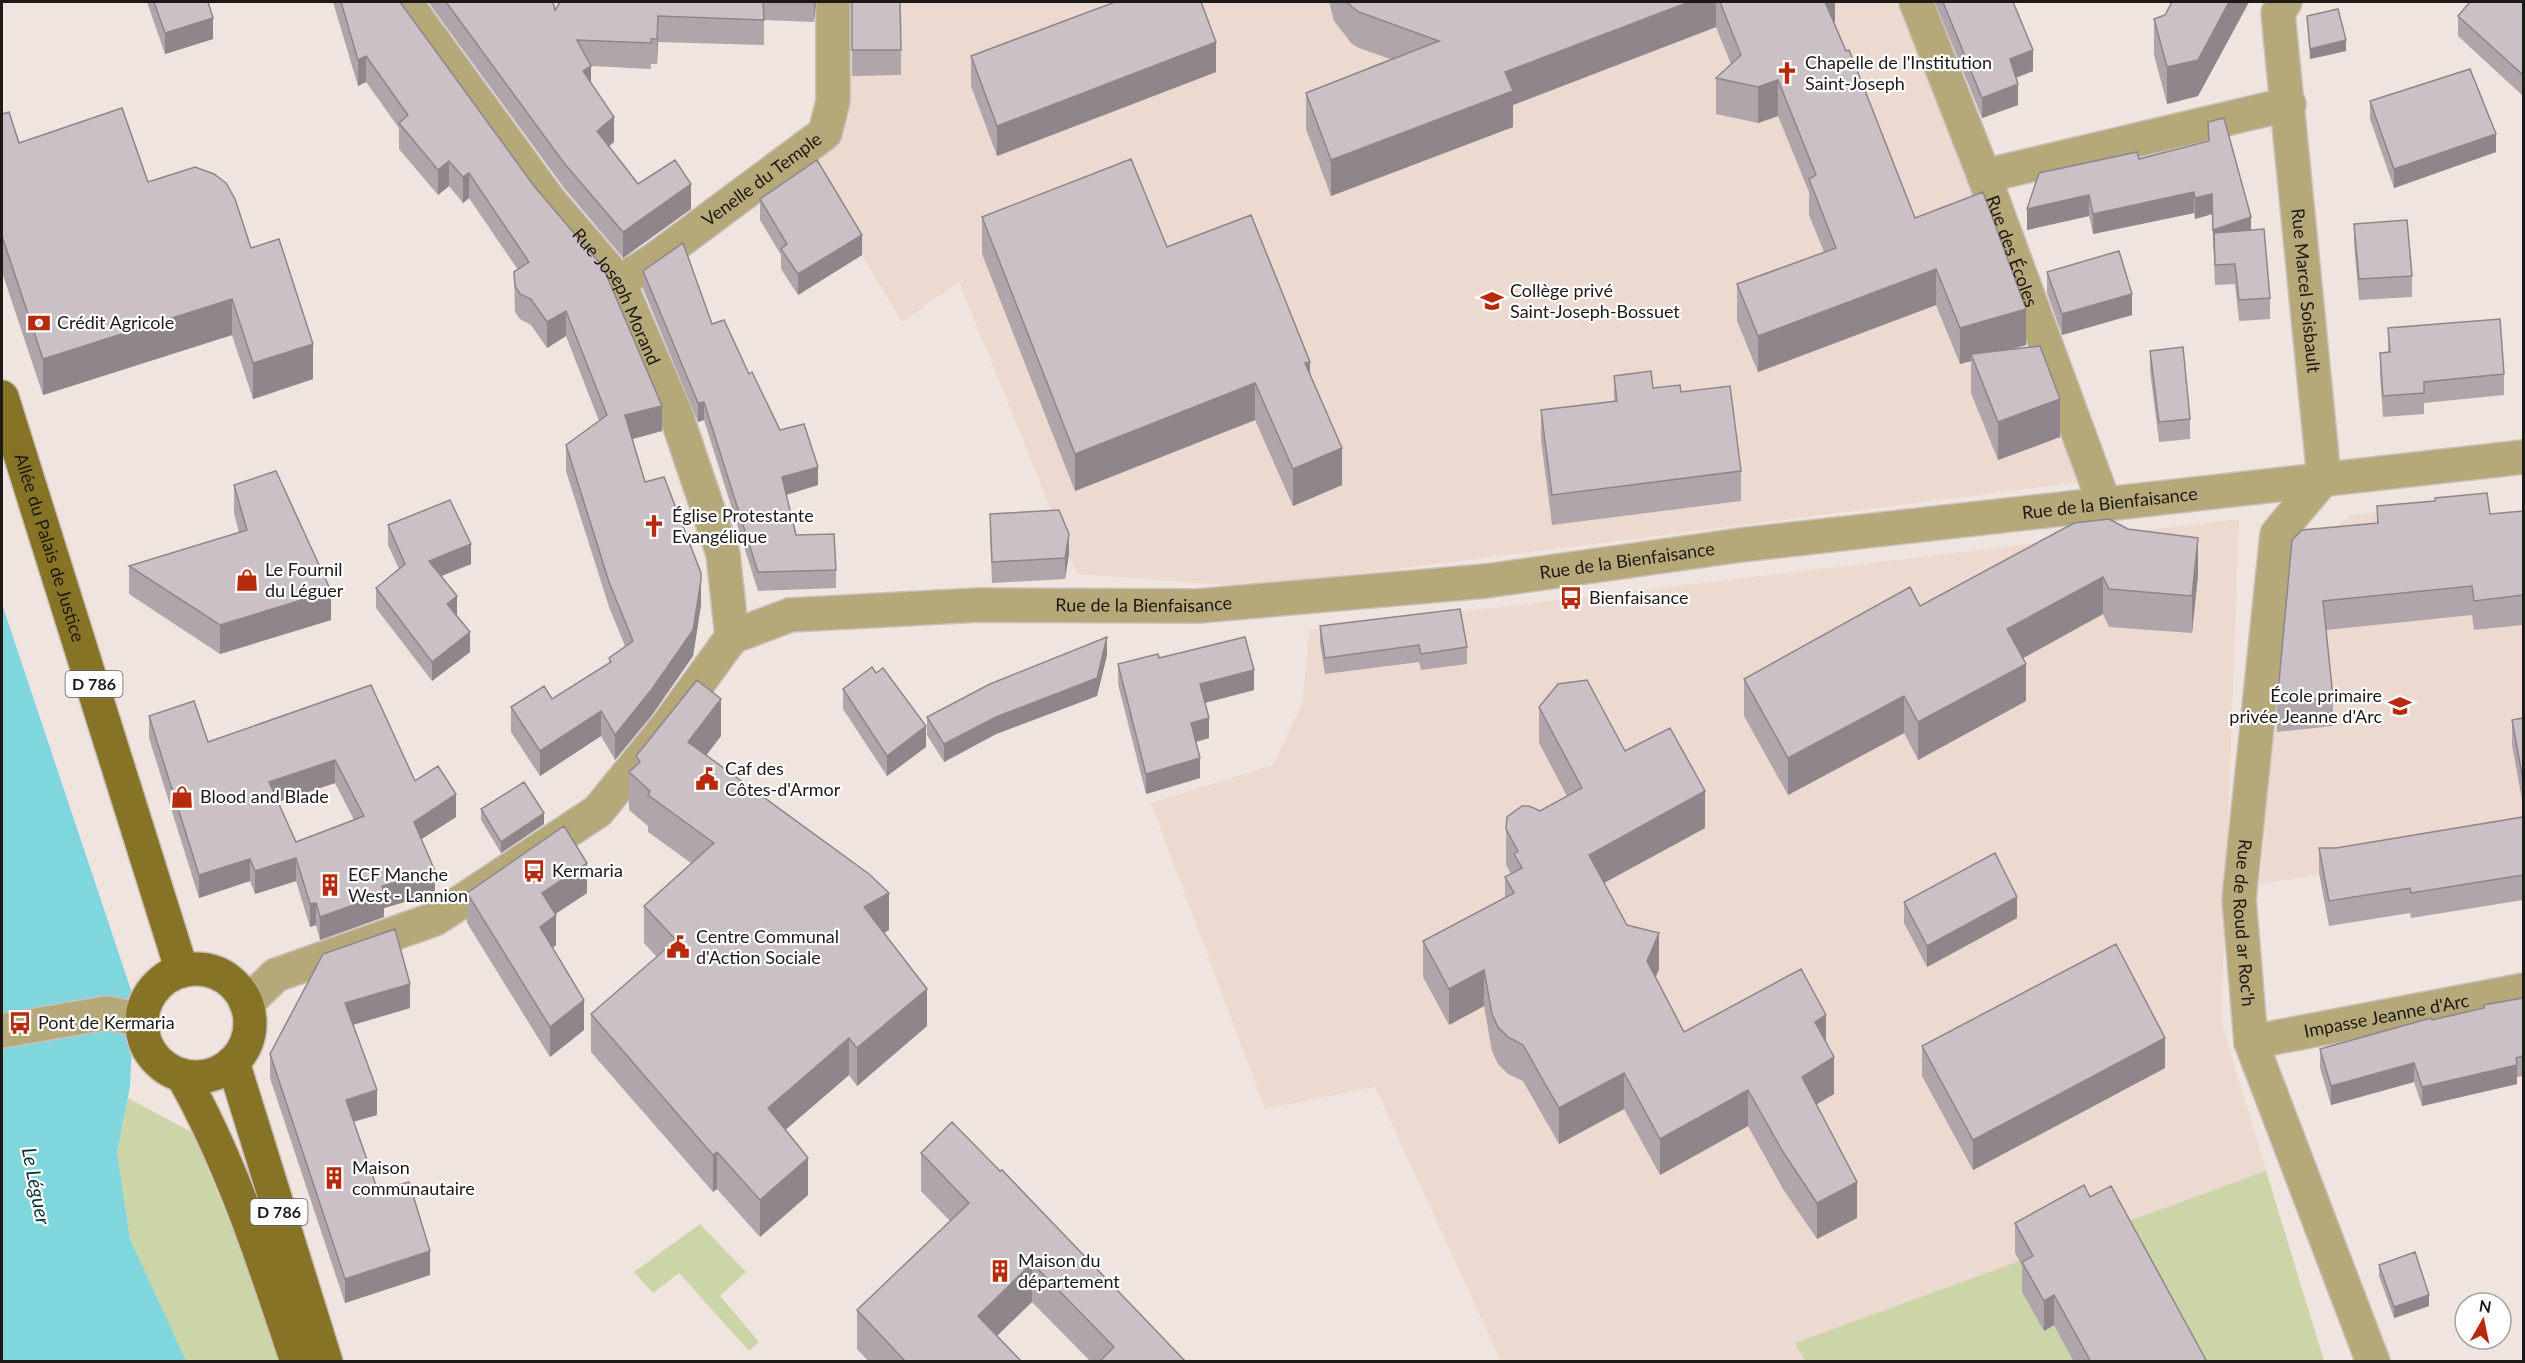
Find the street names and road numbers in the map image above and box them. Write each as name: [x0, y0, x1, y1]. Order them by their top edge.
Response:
street label: Venelle du Temple: [697, 127, 826, 230]
street label: Rue des Écoles: [1982, 192, 2043, 310]
street label: Rue Marcel Soisbault: [2287, 207, 2326, 374]
street label: Rue Joseph Morand: [568, 223, 665, 368]
street label: Allée du Palais de Justice: [10, 450, 90, 644]
street label: Rue de la Bienfaisance: [2021, 482, 2199, 523]
street label: Rue de la Bienfaisance: [1538, 537, 1716, 583]
street label: Rue de la Bienfaisance: [1055, 591, 1233, 616]
road number: D 786: [66, 671, 122, 697]
street label: Rue de Roud ar Roc'h: [2229, 838, 2260, 1007]
street label: Impasse Jeanne d'Arc: [2302, 989, 2471, 1042]
road number: D 786: [250, 1199, 308, 1225]

